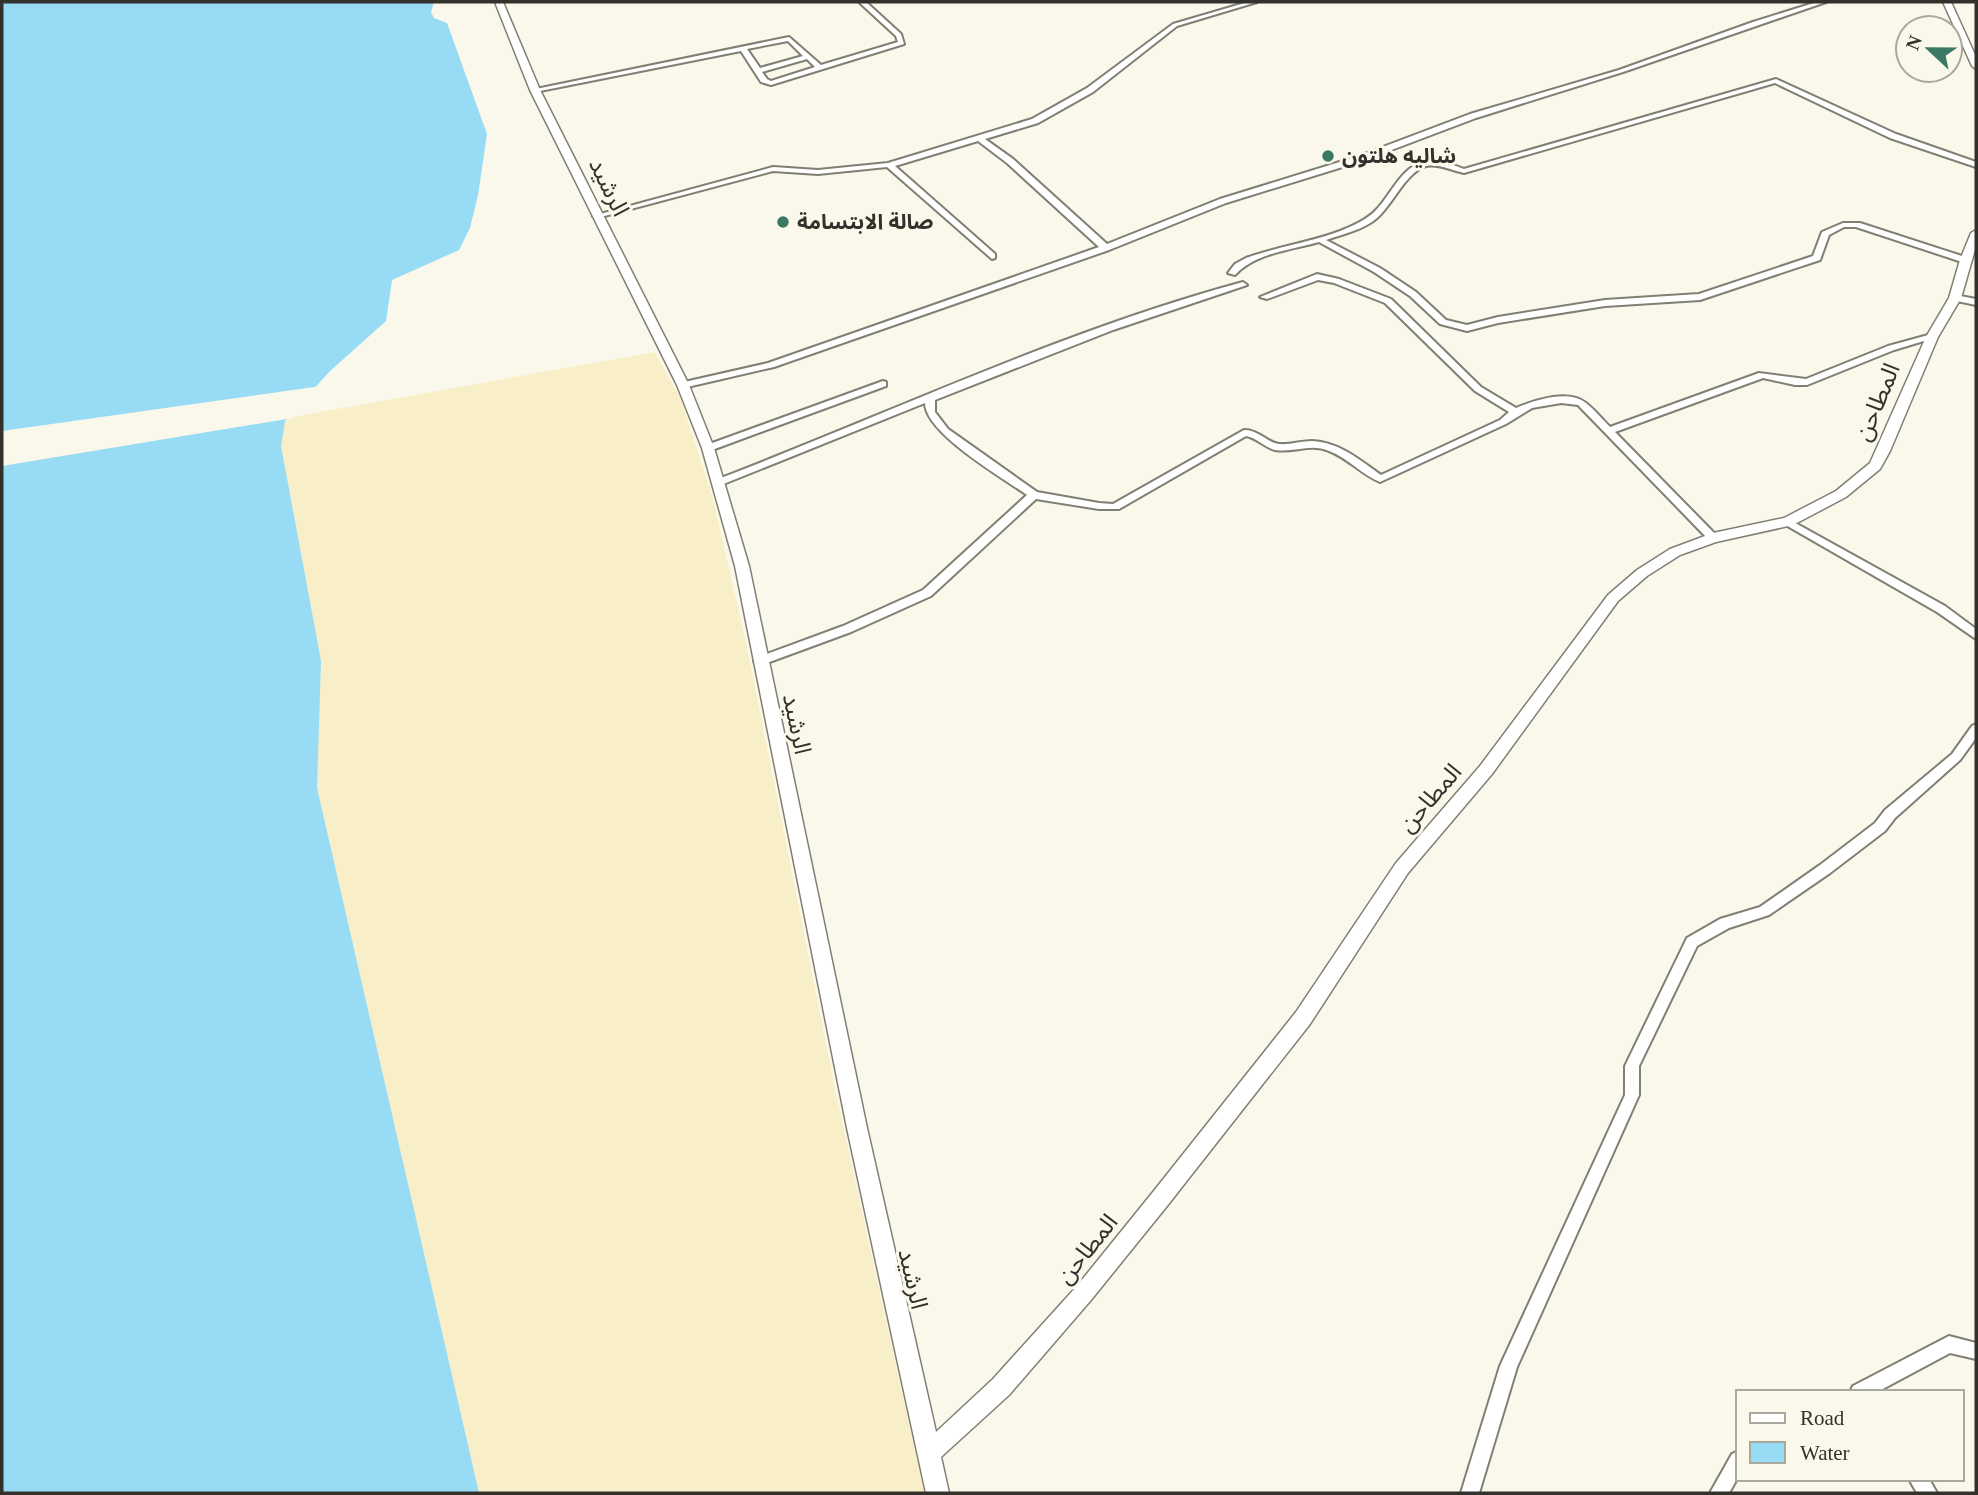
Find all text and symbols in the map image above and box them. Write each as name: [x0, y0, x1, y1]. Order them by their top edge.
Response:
north arrow: [1894, 14, 1964, 84]
text: N: [1901, 32, 1926, 53]
place label: شاليه هلتون: [1342, 144, 1456, 168]
marker: شاليه هلتون: [1320, 148, 1336, 164]
street label: الرشيد: [583, 154, 634, 221]
place label: صالة الابتسامة: [797, 210, 934, 234]
marker: صالة الابتسامة: [775, 214, 791, 230]
street label: المطاحن: [1849, 359, 1905, 445]
street label: الرشيد: [777, 691, 816, 757]
street label: المطاحن: [1393, 759, 1467, 837]
street label: المطاحن: [1051, 1209, 1123, 1289]
street label: الرشيد: [892, 1246, 933, 1312]
legend: [1736, 1390, 1964, 1481]
text: Road: [1800, 1406, 1845, 1430]
text: Water: [1800, 1441, 1850, 1465]

